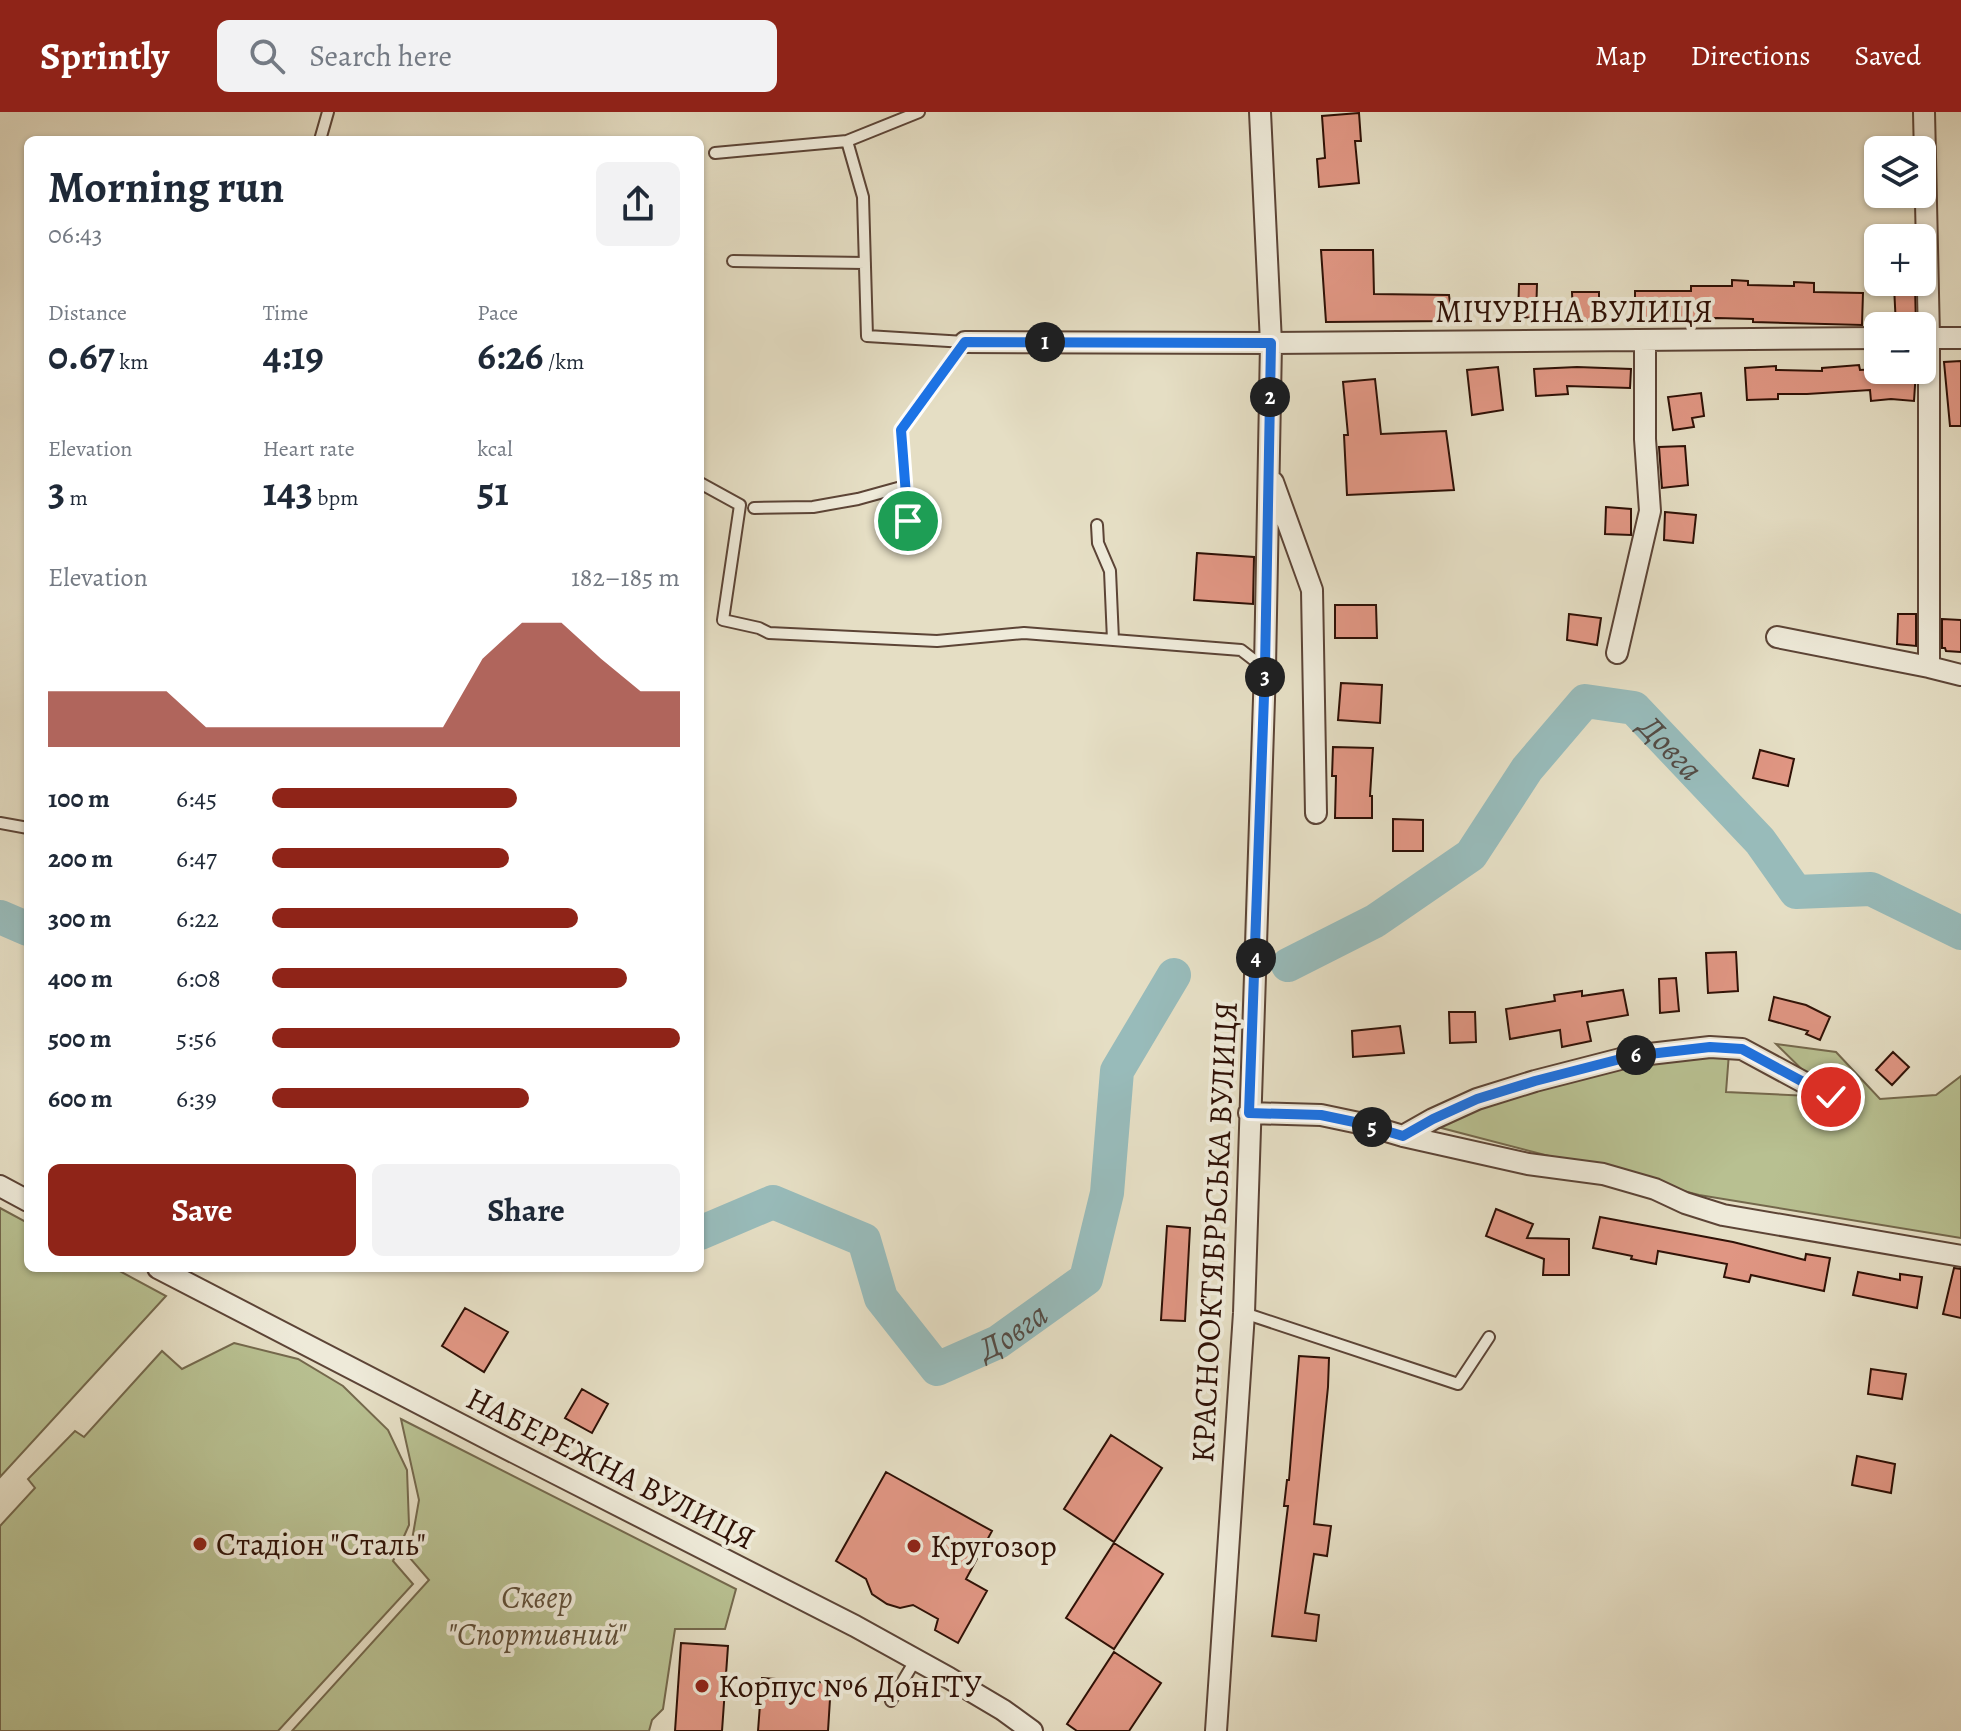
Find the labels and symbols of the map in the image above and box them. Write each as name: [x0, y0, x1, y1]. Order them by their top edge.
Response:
street label: МІЧУРІНА ВУЛИЦЯ: [1435, 289, 1713, 333]
pin: 1: [1025, 322, 1065, 362]
pin: 2: [1250, 377, 1290, 417]
pin: [874, 487, 942, 555]
pin: 3: [1245, 657, 1285, 697]
water label: Довга: [1627, 703, 1714, 791]
pin: 4: [1236, 938, 1276, 978]
street label: КРАСНООКТЯБРЬСЬКА ВУЛИЦЯ: [1180, 1000, 1248, 1464]
pin: 6: [1616, 1035, 1656, 1075]
pin: [1797, 1063, 1865, 1131]
pin: 5: [1352, 1107, 1392, 1147]
water label: Довга: [970, 1291, 1057, 1372]
street label: НАБЕРЕЖНА ВУЛИЦЯ: [459, 1376, 763, 1560]
place label: Стадіон "Сталь": [216, 1522, 426, 1566]
place label: Кругозор: [930, 1524, 1057, 1568]
marker: Стадіон "Сталь": [191, 1535, 209, 1553]
marker: Кругозор: [905, 1537, 923, 1555]
park label: Сквер "Спортивний": [448, 1575, 627, 1656]
place label: Корпус №6 ДонГТУ: [718, 1664, 982, 1708]
marker: Корпус №6 ДонГТУ: [693, 1677, 711, 1695]

